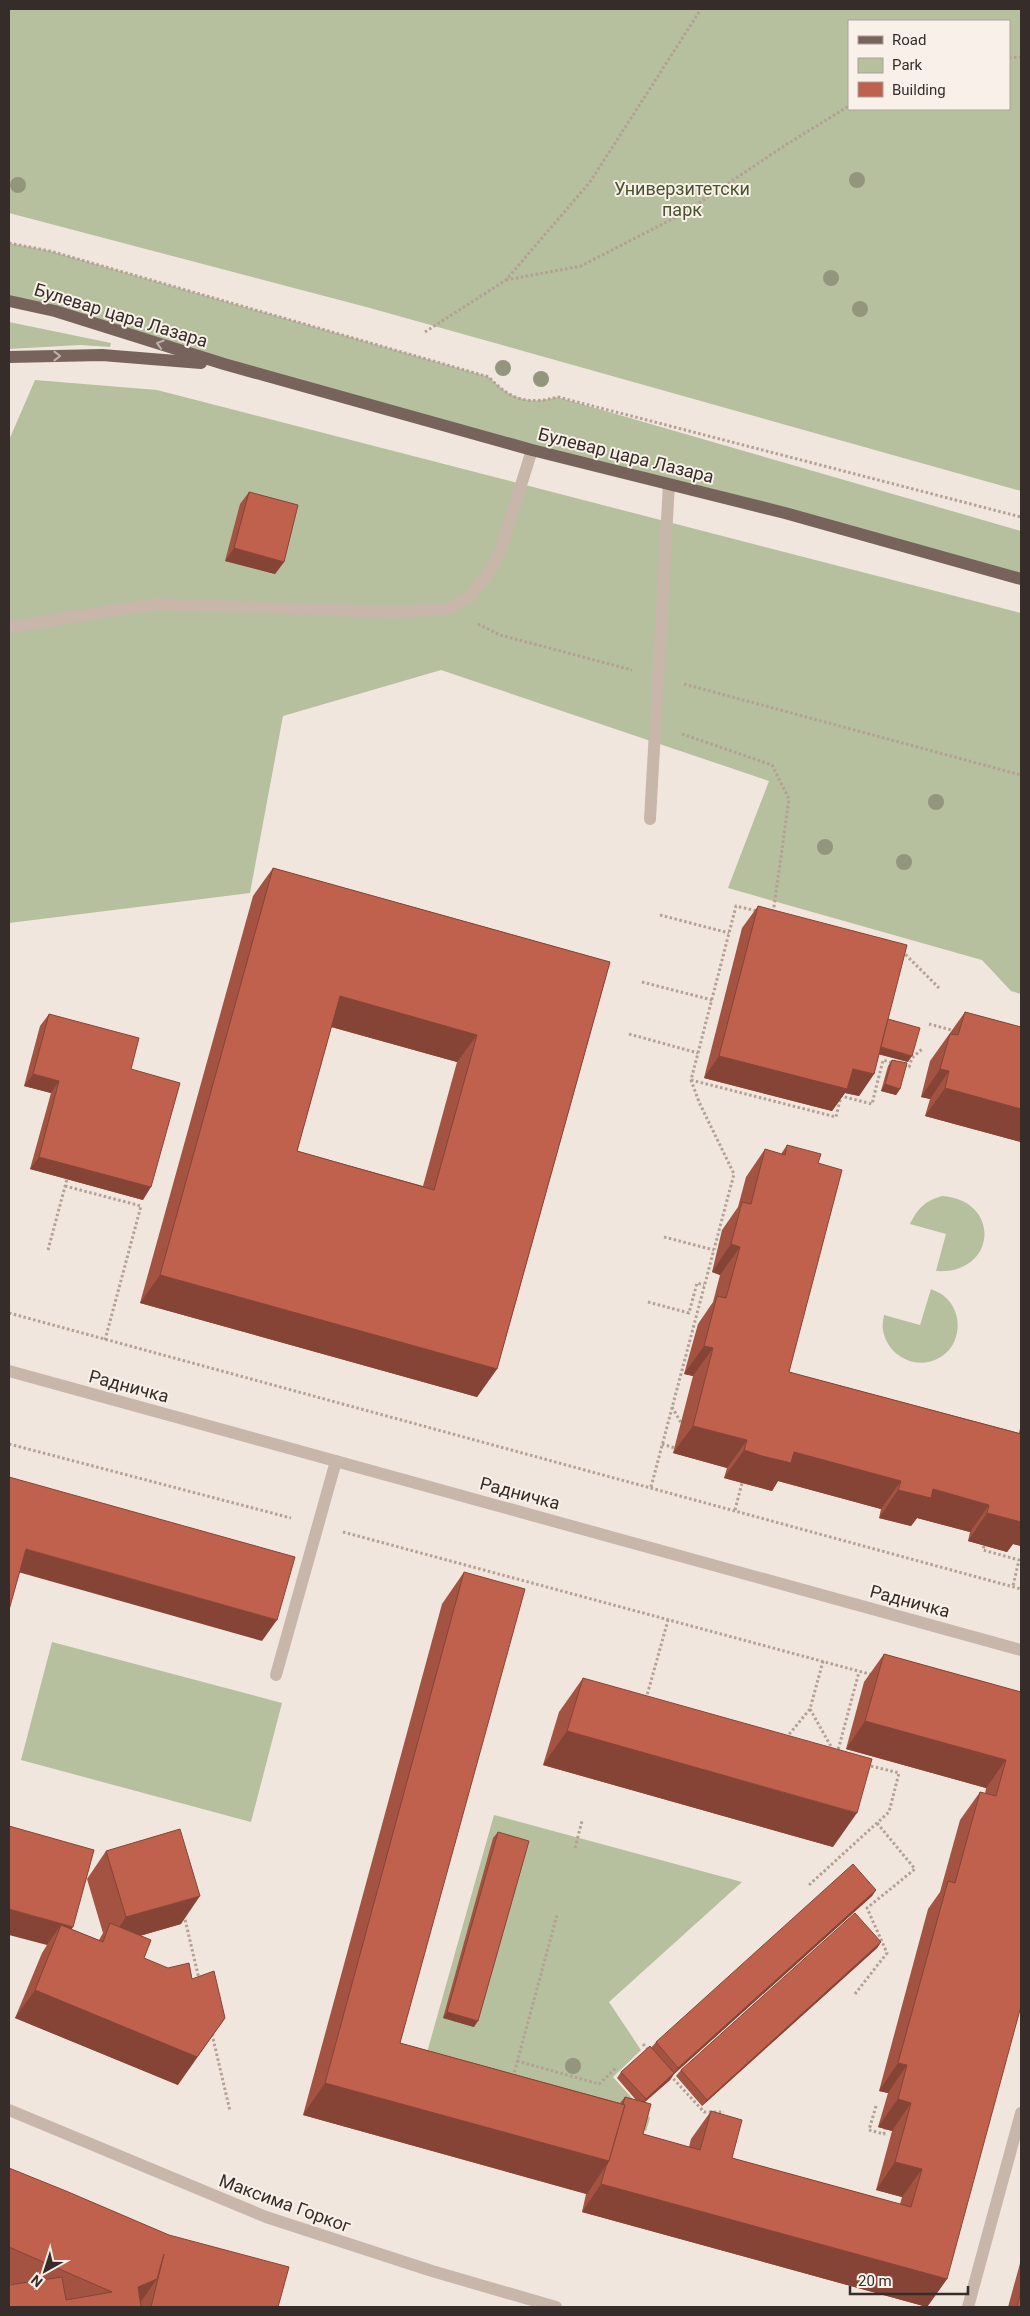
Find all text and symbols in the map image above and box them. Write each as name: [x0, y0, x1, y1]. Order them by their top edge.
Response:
legend: [848, 20, 1010, 110]
text: Road: [892, 31, 926, 49]
text: Park: [892, 56, 923, 74]
text: Building: [892, 81, 946, 99]
park label: Универзитетски парк: [614, 178, 750, 220]
street label: Булевар цара Лазара: [32, 279, 210, 351]
one-way arrow: [157, 340, 165, 350]
one-way arrow: [54, 351, 62, 361]
street label: Булевар цара Лазара: [536, 423, 716, 487]
street label: Радничка: [87, 1365, 171, 1407]
street label: Радничка: [478, 1472, 562, 1514]
street label: Радничка: [868, 1580, 952, 1622]
street label: Максима Горког: [216, 2169, 354, 2237]
north arrow: [20, 2246, 70, 2296]
scale bar: [850, 2264, 968, 2296]
text: N: [28, 2272, 46, 2290]
text: 20 m: [858, 2272, 892, 2290]

